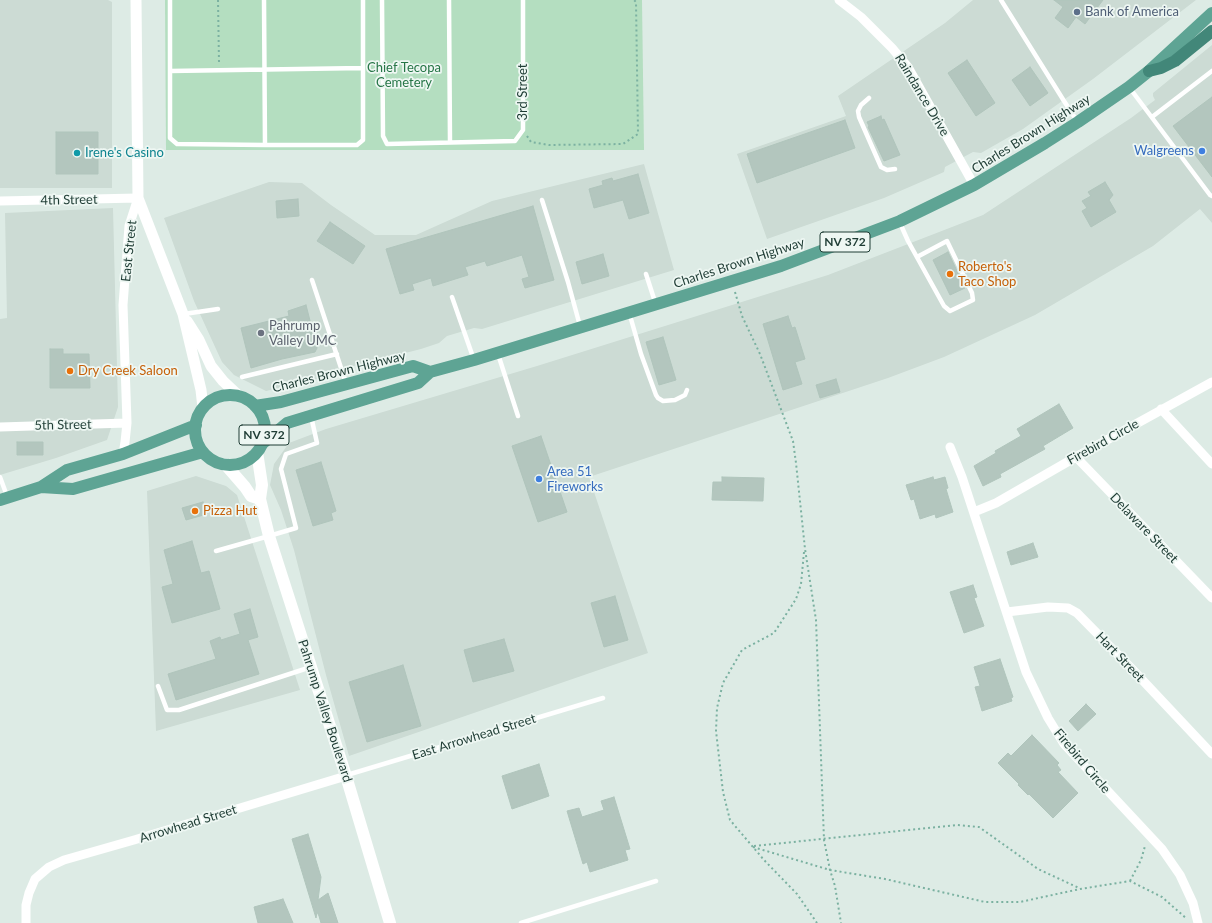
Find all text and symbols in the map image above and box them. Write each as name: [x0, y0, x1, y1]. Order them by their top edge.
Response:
place label: Bank of America: [1085, 4, 1179, 20]
marker: Bank of America: [1072, 7, 1082, 17]
street label: Raindance Drive: [891, 51, 953, 139]
park label: Chief Tecopa Cemetery: [367, 60, 441, 91]
street label: 3rd Street: [515, 64, 531, 120]
street label: Charles Brown Highway: [969, 91, 1093, 177]
place label: Walgreens: [1134, 143, 1194, 159]
place label: Irene's Casino: [85, 145, 164, 161]
marker: Walgreens: [1197, 146, 1207, 156]
marker: Irene's Casino: [72, 148, 82, 158]
street label: 4th Street: [40, 192, 98, 208]
street label: East Street: [118, 219, 140, 283]
road number: NV 372: [820, 232, 870, 252]
street label: Charles Brown Highway: [671, 234, 807, 292]
place label: Roberto's Taco Shop: [958, 259, 1016, 290]
marker: Roberto's Taco Shop: [945, 269, 955, 279]
place label: Pahrump Valley UMC: [269, 318, 336, 349]
marker: Pahrump Valley UMC: [256, 328, 266, 338]
street label: Charles Brown Highway: [271, 348, 407, 396]
place label: Dry Creek Saloon: [78, 363, 178, 379]
marker: Dry Creek Saloon: [65, 366, 75, 376]
street label: Firebird Circle: [1064, 416, 1142, 468]
street label: 5th Street: [34, 417, 92, 433]
road number: NV 372: [239, 425, 289, 445]
place label: Area 51 Fireworks: [547, 464, 603, 495]
marker: Area 51 Fireworks: [534, 474, 544, 484]
street label: Delaware Street: [1107, 490, 1181, 566]
place label: Pizza Hut: [203, 503, 257, 519]
marker: Pizza Hut: [190, 506, 200, 516]
street label: Hart Street: [1092, 629, 1148, 685]
street label: Pahrump Valley Boulevard: [295, 638, 355, 784]
street label: East Arrowhead Street: [410, 711, 538, 763]
street label: Firebird Circle: [1050, 725, 1114, 797]
street label: Arrowhead Street: [137, 802, 239, 846]

